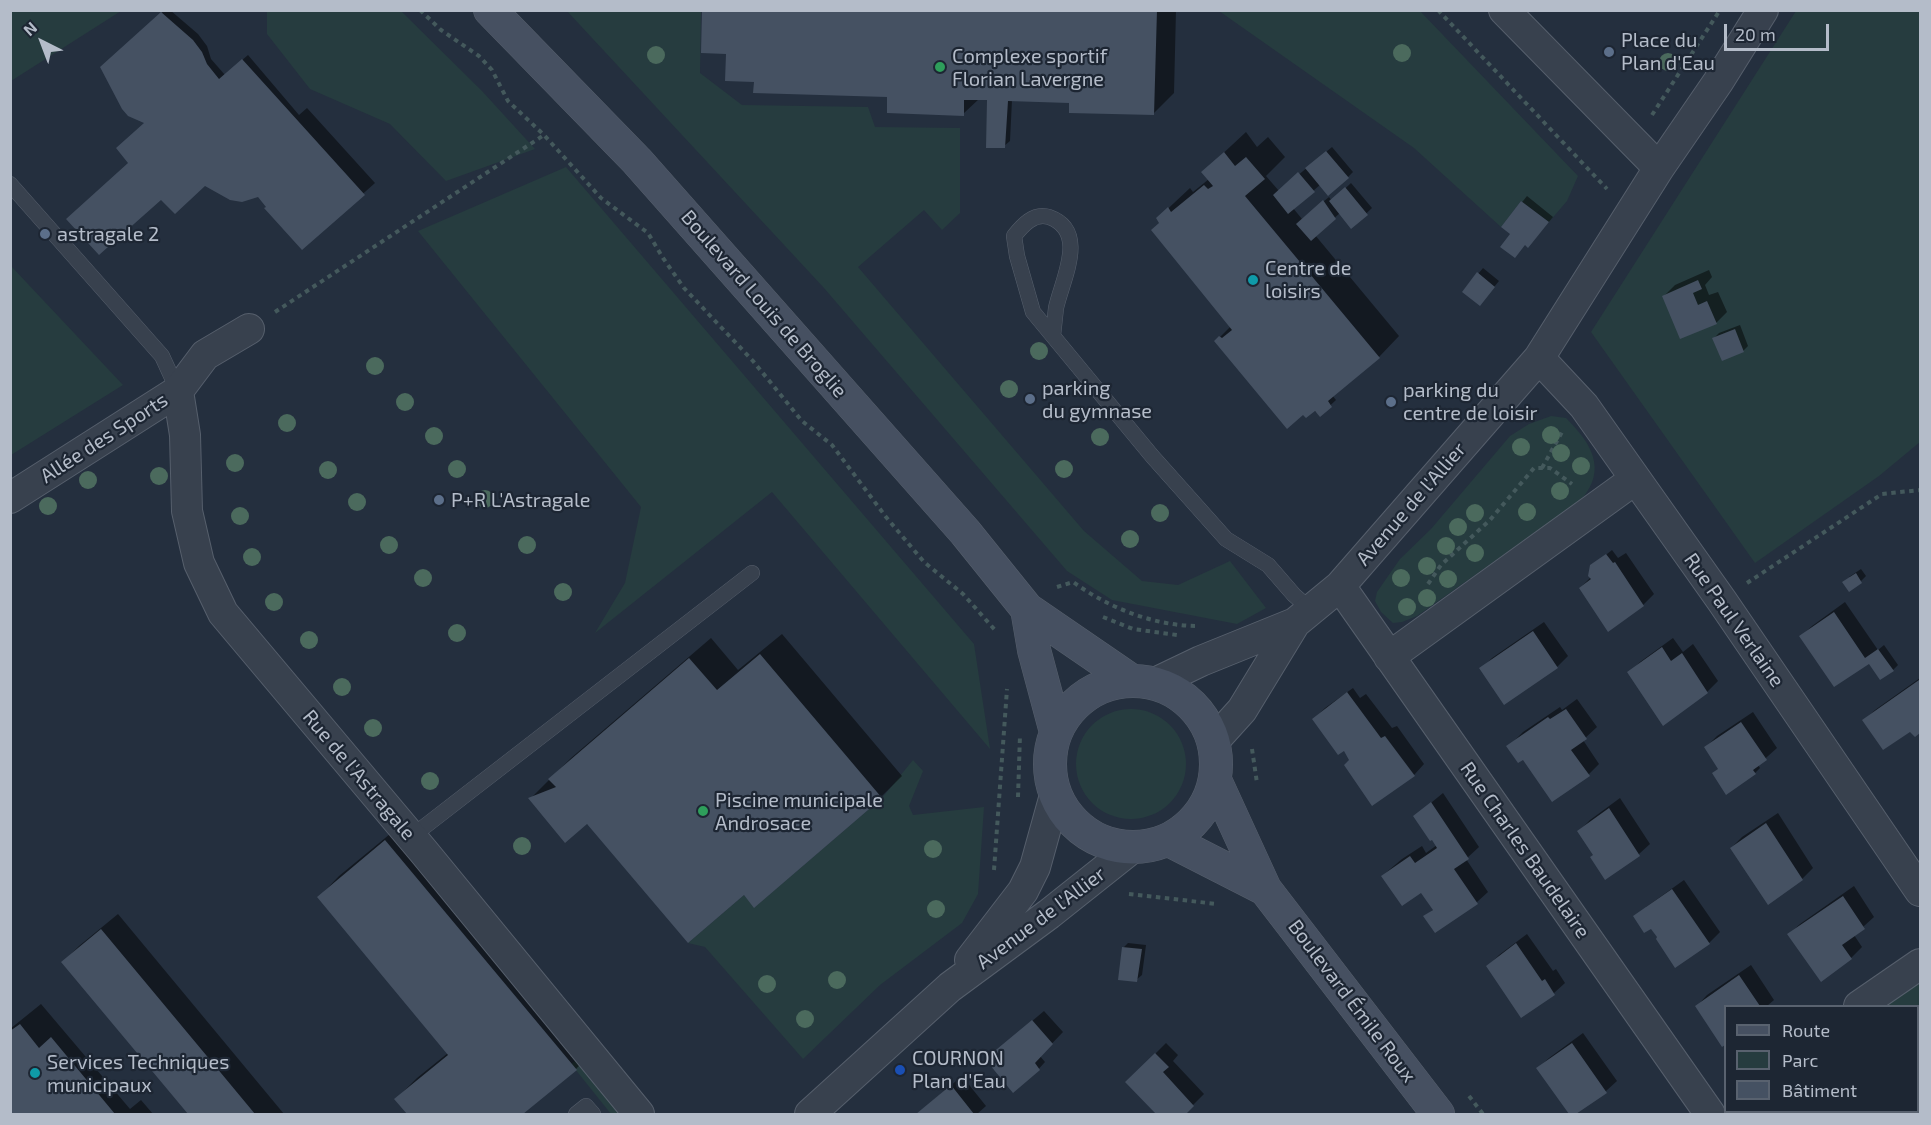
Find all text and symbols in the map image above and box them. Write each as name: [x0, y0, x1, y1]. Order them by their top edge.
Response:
north arrow: [12, 12, 72, 72]
scale bar: [1727, 12, 1832, 50]
text: N: [19, 17, 40, 39]
text: 20 m: [1735, 23, 1776, 45]
place label: Place du Plan d'Eau: [1621, 28, 1715, 75]
place label: Complexe sportif Florian Lavergne: [952, 44, 1107, 91]
marker: Place du Plan d'Eau: [1602, 45, 1616, 59]
marker: Complexe sportif Florian Lavergne: [933, 60, 947, 74]
street label: Boulevard Louis de Broglie: [676, 205, 852, 403]
place label: astragale 2: [57, 222, 159, 246]
marker: astragale 2: [38, 227, 52, 241]
place label: Centre de loisirs: [1265, 256, 1352, 303]
marker: Centre de loisirs: [1246, 273, 1260, 287]
place label: parking du gymnase: [1042, 376, 1152, 423]
place label: parking du centre de loisir: [1403, 378, 1538, 425]
street label: Allée des Sports: [36, 388, 172, 488]
marker: parking du gymnase: [1023, 392, 1037, 406]
marker: parking du centre de loisir: [1384, 395, 1398, 409]
street label: Avenue de l'Allier: [1351, 438, 1471, 570]
place label: P+R L'Astragale: [451, 488, 591, 512]
marker: P+R L'Astragale: [432, 493, 446, 507]
street label: Rue Paul Verlaine: [1679, 548, 1789, 692]
street label: Rue de l'Astragale: [298, 705, 420, 845]
street label: Rue Charles Baudelaire: [1455, 757, 1595, 943]
place label: Piscine municipale Androsace: [715, 788, 883, 835]
marker: Piscine municipale Androsace: [696, 804, 710, 818]
street label: Avenue de l'Allier: [972, 862, 1110, 974]
street label: Boulevard Émile Roux: [1283, 915, 1421, 1087]
legend: [1724, 1005, 1919, 1113]
text: Route: [1782, 1019, 1830, 1041]
place label: COURNON Plan d'Eau: [912, 1046, 1006, 1093]
text: Parc: [1782, 1049, 1818, 1071]
place label: Services Techniques municipaux: [47, 1050, 229, 1097]
marker: COURNON Plan d'Eau: [893, 1063, 907, 1077]
marker: Services Techniques municipaux: [28, 1066, 42, 1080]
text: Bâtiment: [1782, 1079, 1857, 1101]

